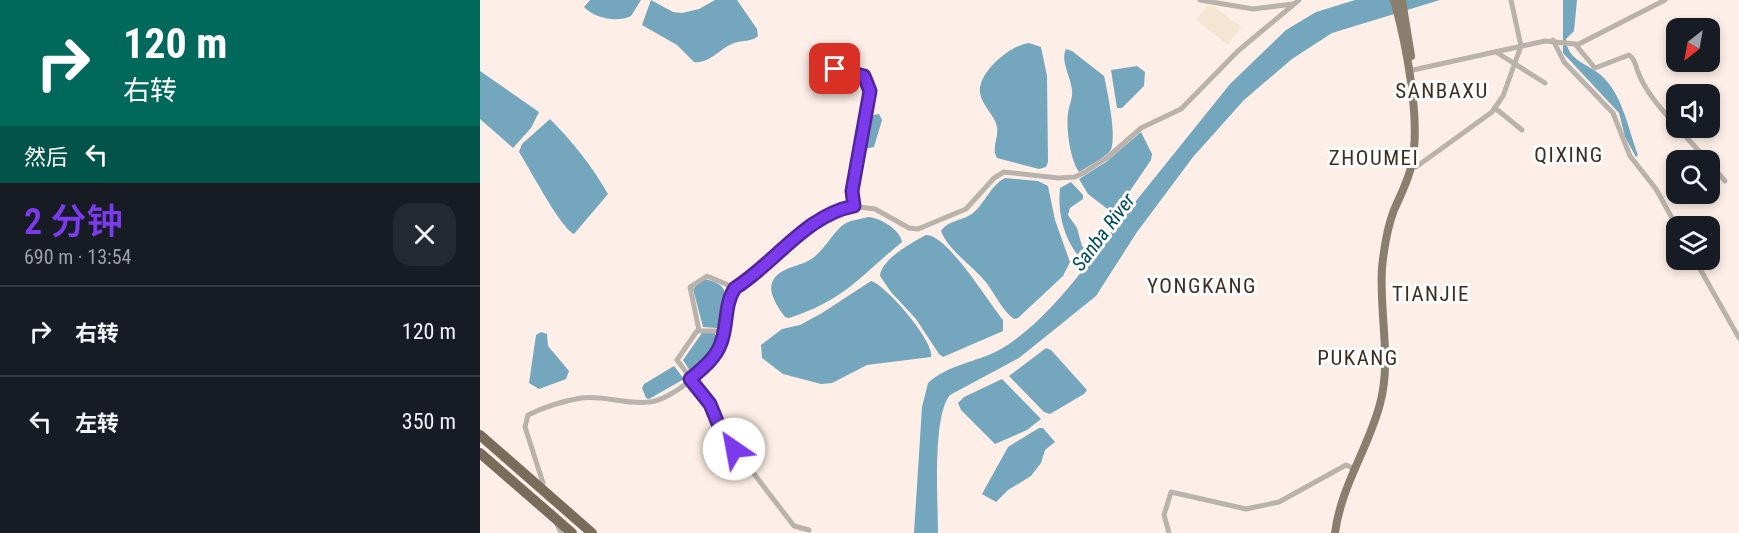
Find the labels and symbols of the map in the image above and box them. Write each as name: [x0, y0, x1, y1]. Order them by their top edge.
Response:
north arrow: [1666, 18, 1720, 72]
pin: [809, 43, 860, 94]
district label: SANBAXU: [1395, 79, 1489, 103]
district label: QIXING: [1534, 143, 1604, 167]
district label: ZHOUMEI: [1329, 146, 1419, 170]
water label: Sanba River: [1066, 188, 1140, 275]
district label: YONGKANG: [1147, 274, 1257, 298]
district label: TIANJIE: [1392, 282, 1470, 306]
district label: PUKANG: [1317, 346, 1399, 370]
position arrow: [702, 417, 766, 481]

